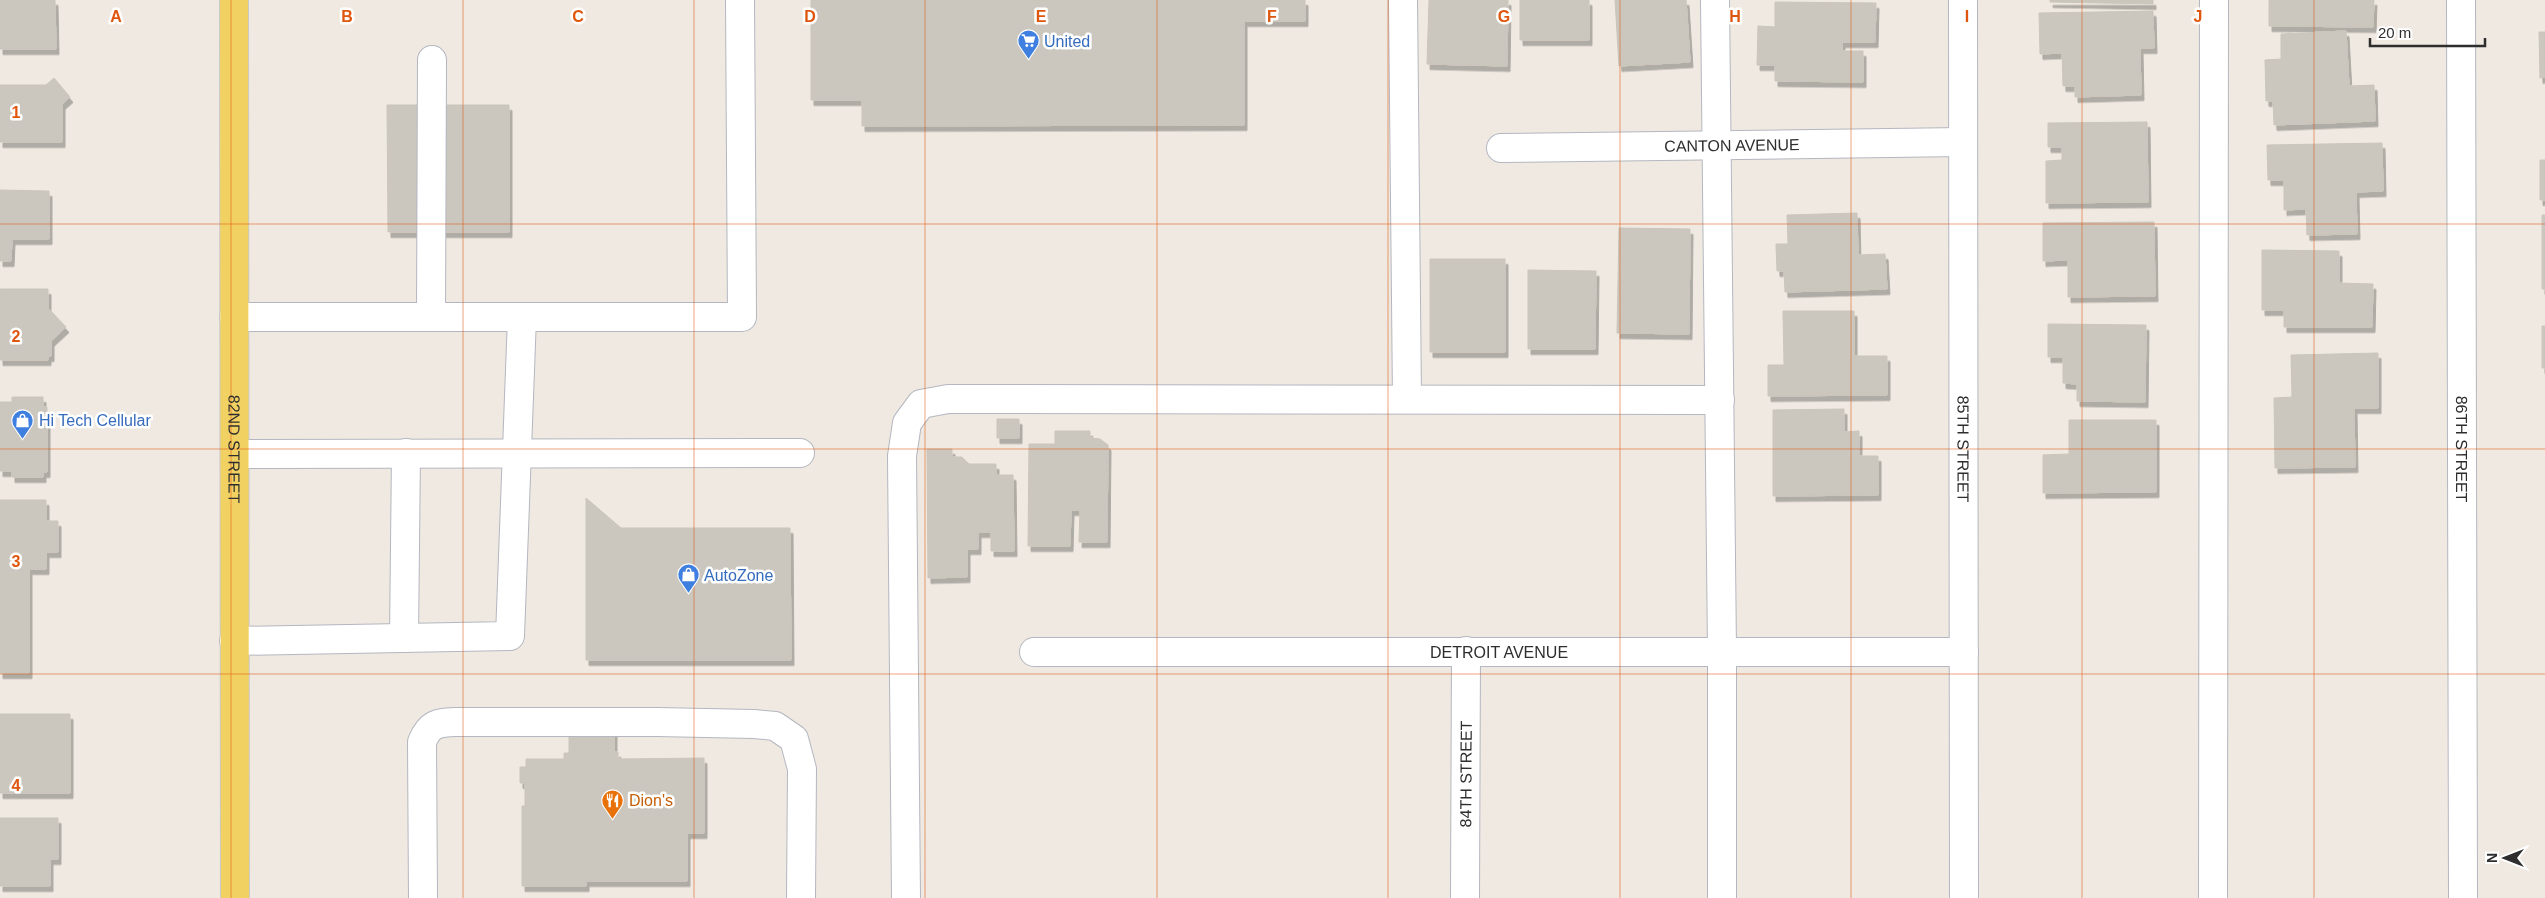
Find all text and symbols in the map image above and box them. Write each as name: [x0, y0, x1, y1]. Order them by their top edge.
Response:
text: A: [110, 8, 122, 25]
text: B: [341, 8, 353, 25]
text: C: [572, 8, 584, 25]
text: D: [804, 8, 816, 25]
text: E: [1036, 8, 1047, 25]
text: F: [1267, 8, 1277, 25]
text: G: [1498, 8, 1510, 25]
text: H: [1729, 8, 1741, 25]
text: I: [1965, 8, 1969, 25]
text: J: [2194, 8, 2202, 25]
scale bar: [2370, 15, 2485, 47]
text: 20 m: [2378, 24, 2411, 41]
supermarket icon: United: [1016, 29, 1040, 60]
place label: United: [1044, 33, 1090, 50]
text: 1: [12, 104, 21, 121]
street label: CANTON AVENUE: [1664, 136, 1800, 155]
text: 2: [12, 328, 21, 345]
street label: 82ND STREET: [225, 395, 243, 503]
street label: 85TH STREET: [1954, 396, 1972, 503]
street label: 86TH STREET: [2453, 396, 2470, 503]
shop icon: Hi Tech Cellular: [11, 408, 35, 439]
place label: Hi Tech Cellular: [39, 412, 151, 429]
text: 3: [12, 553, 21, 570]
shop icon: AutoZone: [676, 563, 700, 594]
place label: AutoZone: [704, 567, 773, 584]
street label: DETROIT AVENUE: [1430, 644, 1568, 661]
street label: 84TH STREET: [1457, 720, 1475, 827]
text: 4: [12, 777, 21, 794]
restaurant icon: Dion's: [601, 788, 625, 819]
place label: Dion's: [629, 792, 673, 809]
north arrow: [2480, 833, 2530, 883]
text: N: [2484, 853, 2500, 863]

